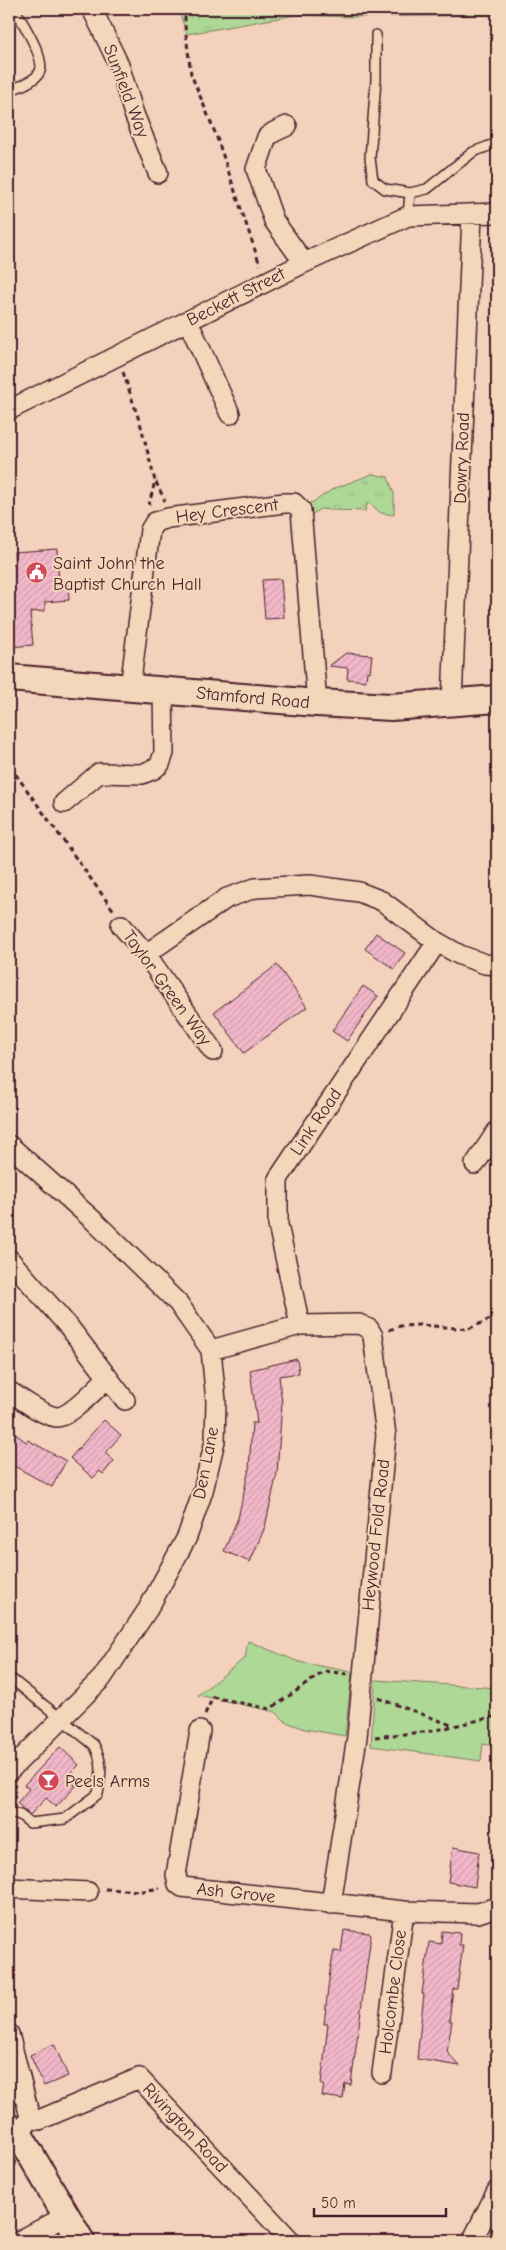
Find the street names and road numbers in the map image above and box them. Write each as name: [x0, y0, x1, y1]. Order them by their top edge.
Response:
street label: Sunfield Way: [99, 41, 154, 142]
street label: Beckett Street: [183, 263, 289, 331]
street label: Dowry Road: [450, 412, 474, 504]
street label: Hey Crescent: [175, 494, 280, 528]
street label: Stamford Road: [195, 683, 311, 713]
street label: Taylor Green Way: [118, 926, 216, 1050]
street label: Link Road: [286, 1084, 346, 1160]
street label: Den Lane: [189, 1425, 223, 1501]
street label: Heywood Fold Road: [358, 1458, 394, 1612]
street label: Ash Grove: [196, 1878, 276, 1908]
street label: Holcombe Close: [375, 1929, 411, 2055]
street label: Rivington Road: [138, 2079, 232, 2177]

